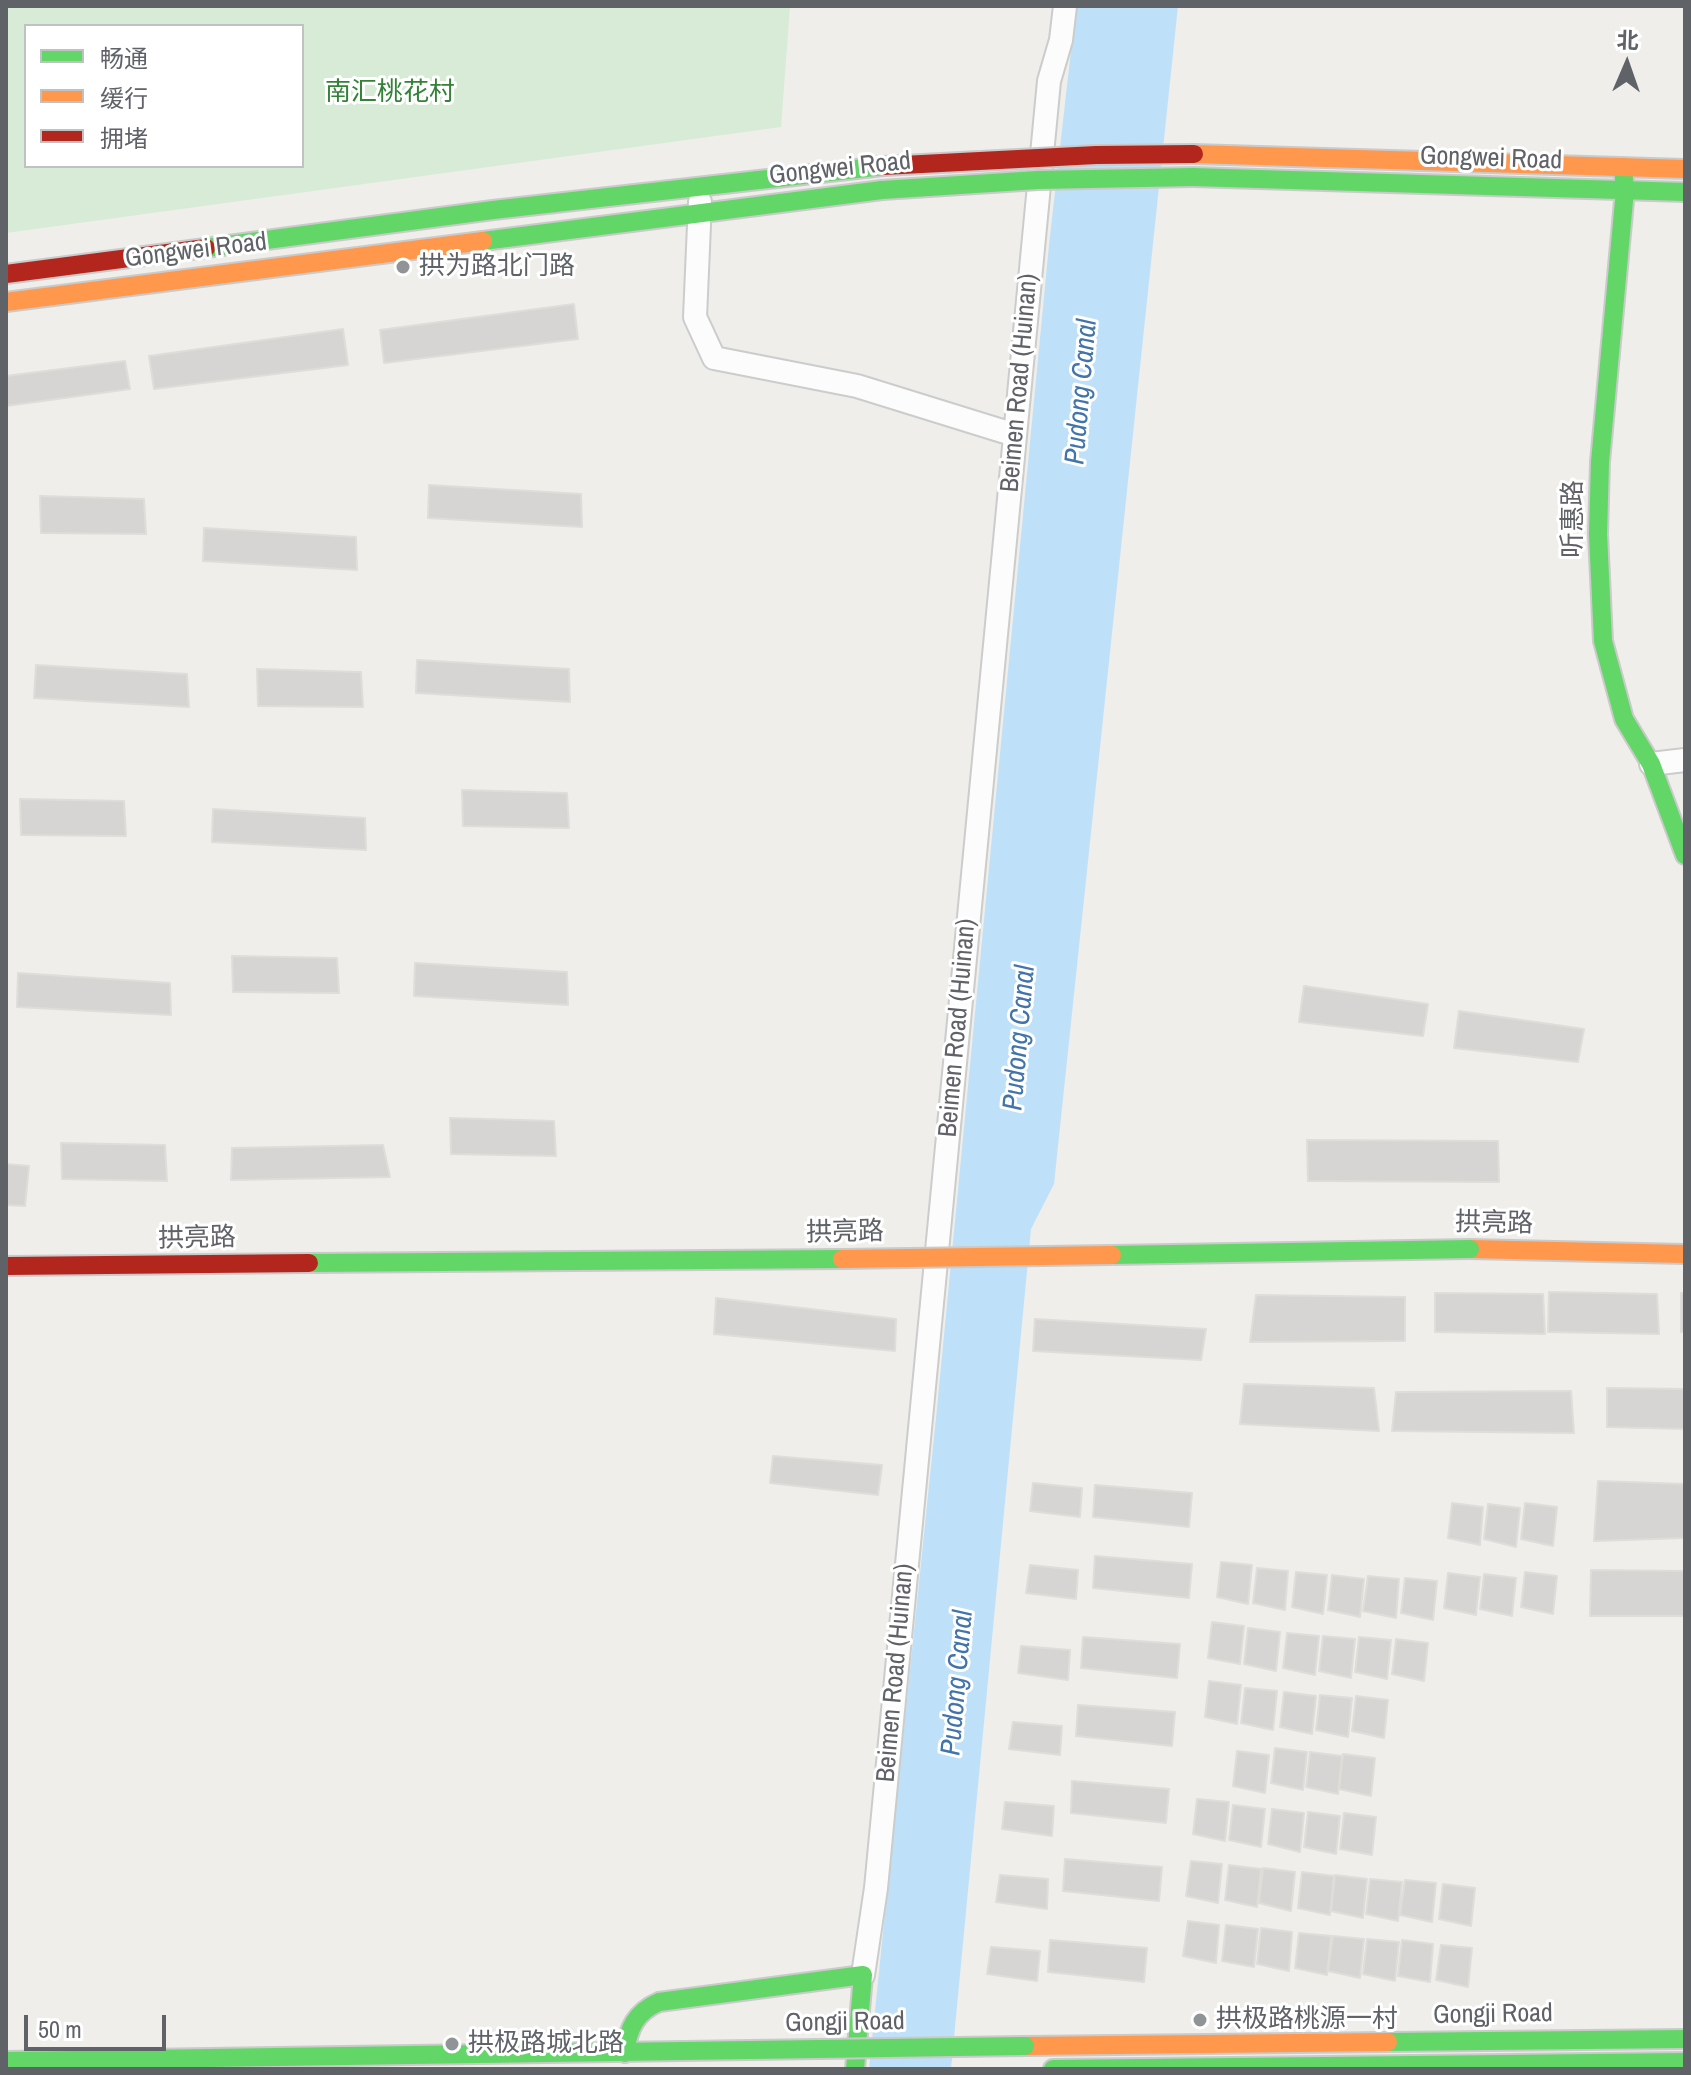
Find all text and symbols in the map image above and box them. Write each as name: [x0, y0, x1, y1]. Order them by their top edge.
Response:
legend: [24, 24, 304, 168]
north arrow: [1587, 24, 1667, 104]
text: 北: [1616, 25, 1639, 55]
text: 畅通: [100, 42, 148, 74]
park label: 南汇桃花村: [325, 77, 455, 109]
text: 缓行: [100, 82, 148, 114]
text: 拥堵: [100, 122, 148, 154]
street label: Gongwei Road: [1419, 141, 1563, 177]
street label: Gongwei Road: [768, 146, 912, 192]
street label: Gongwei Road: [124, 227, 268, 275]
place label: 拱为路北门路: [419, 251, 575, 283]
marker: 拱为路北门路: [394, 258, 412, 276]
street label: Beimen Road (Huinan): [995, 272, 1045, 494]
water label: Pudong Canal: [1059, 318, 1105, 466]
street label: 听惠路: [1558, 480, 1590, 558]
street label: Beimen Road (Huinan): [933, 917, 983, 1139]
water label: Pudong Canal: [997, 964, 1043, 1112]
street label: 拱亮路: [1455, 1208, 1533, 1240]
street label: 拱亮路: [806, 1217, 884, 1249]
street label: 拱亮路: [158, 1223, 236, 1255]
street label: Beimen Road (Huinan): [871, 1562, 921, 1784]
water label: Pudong Canal: [935, 1609, 981, 1757]
street label: Gongji Road: [1433, 1998, 1553, 2032]
scale bar: [28, 1999, 170, 2049]
place label: 拱极路桃源一村: [1216, 2004, 1398, 2036]
street label: Gongji Road: [785, 2006, 905, 2040]
marker: 拱极路桃源一村: [1191, 2011, 1209, 2029]
text: 50 m: [38, 2013, 82, 2045]
place label: 拱极路城北路: [468, 2028, 624, 2060]
marker: 拱极路城北路: [443, 2035, 461, 2053]

